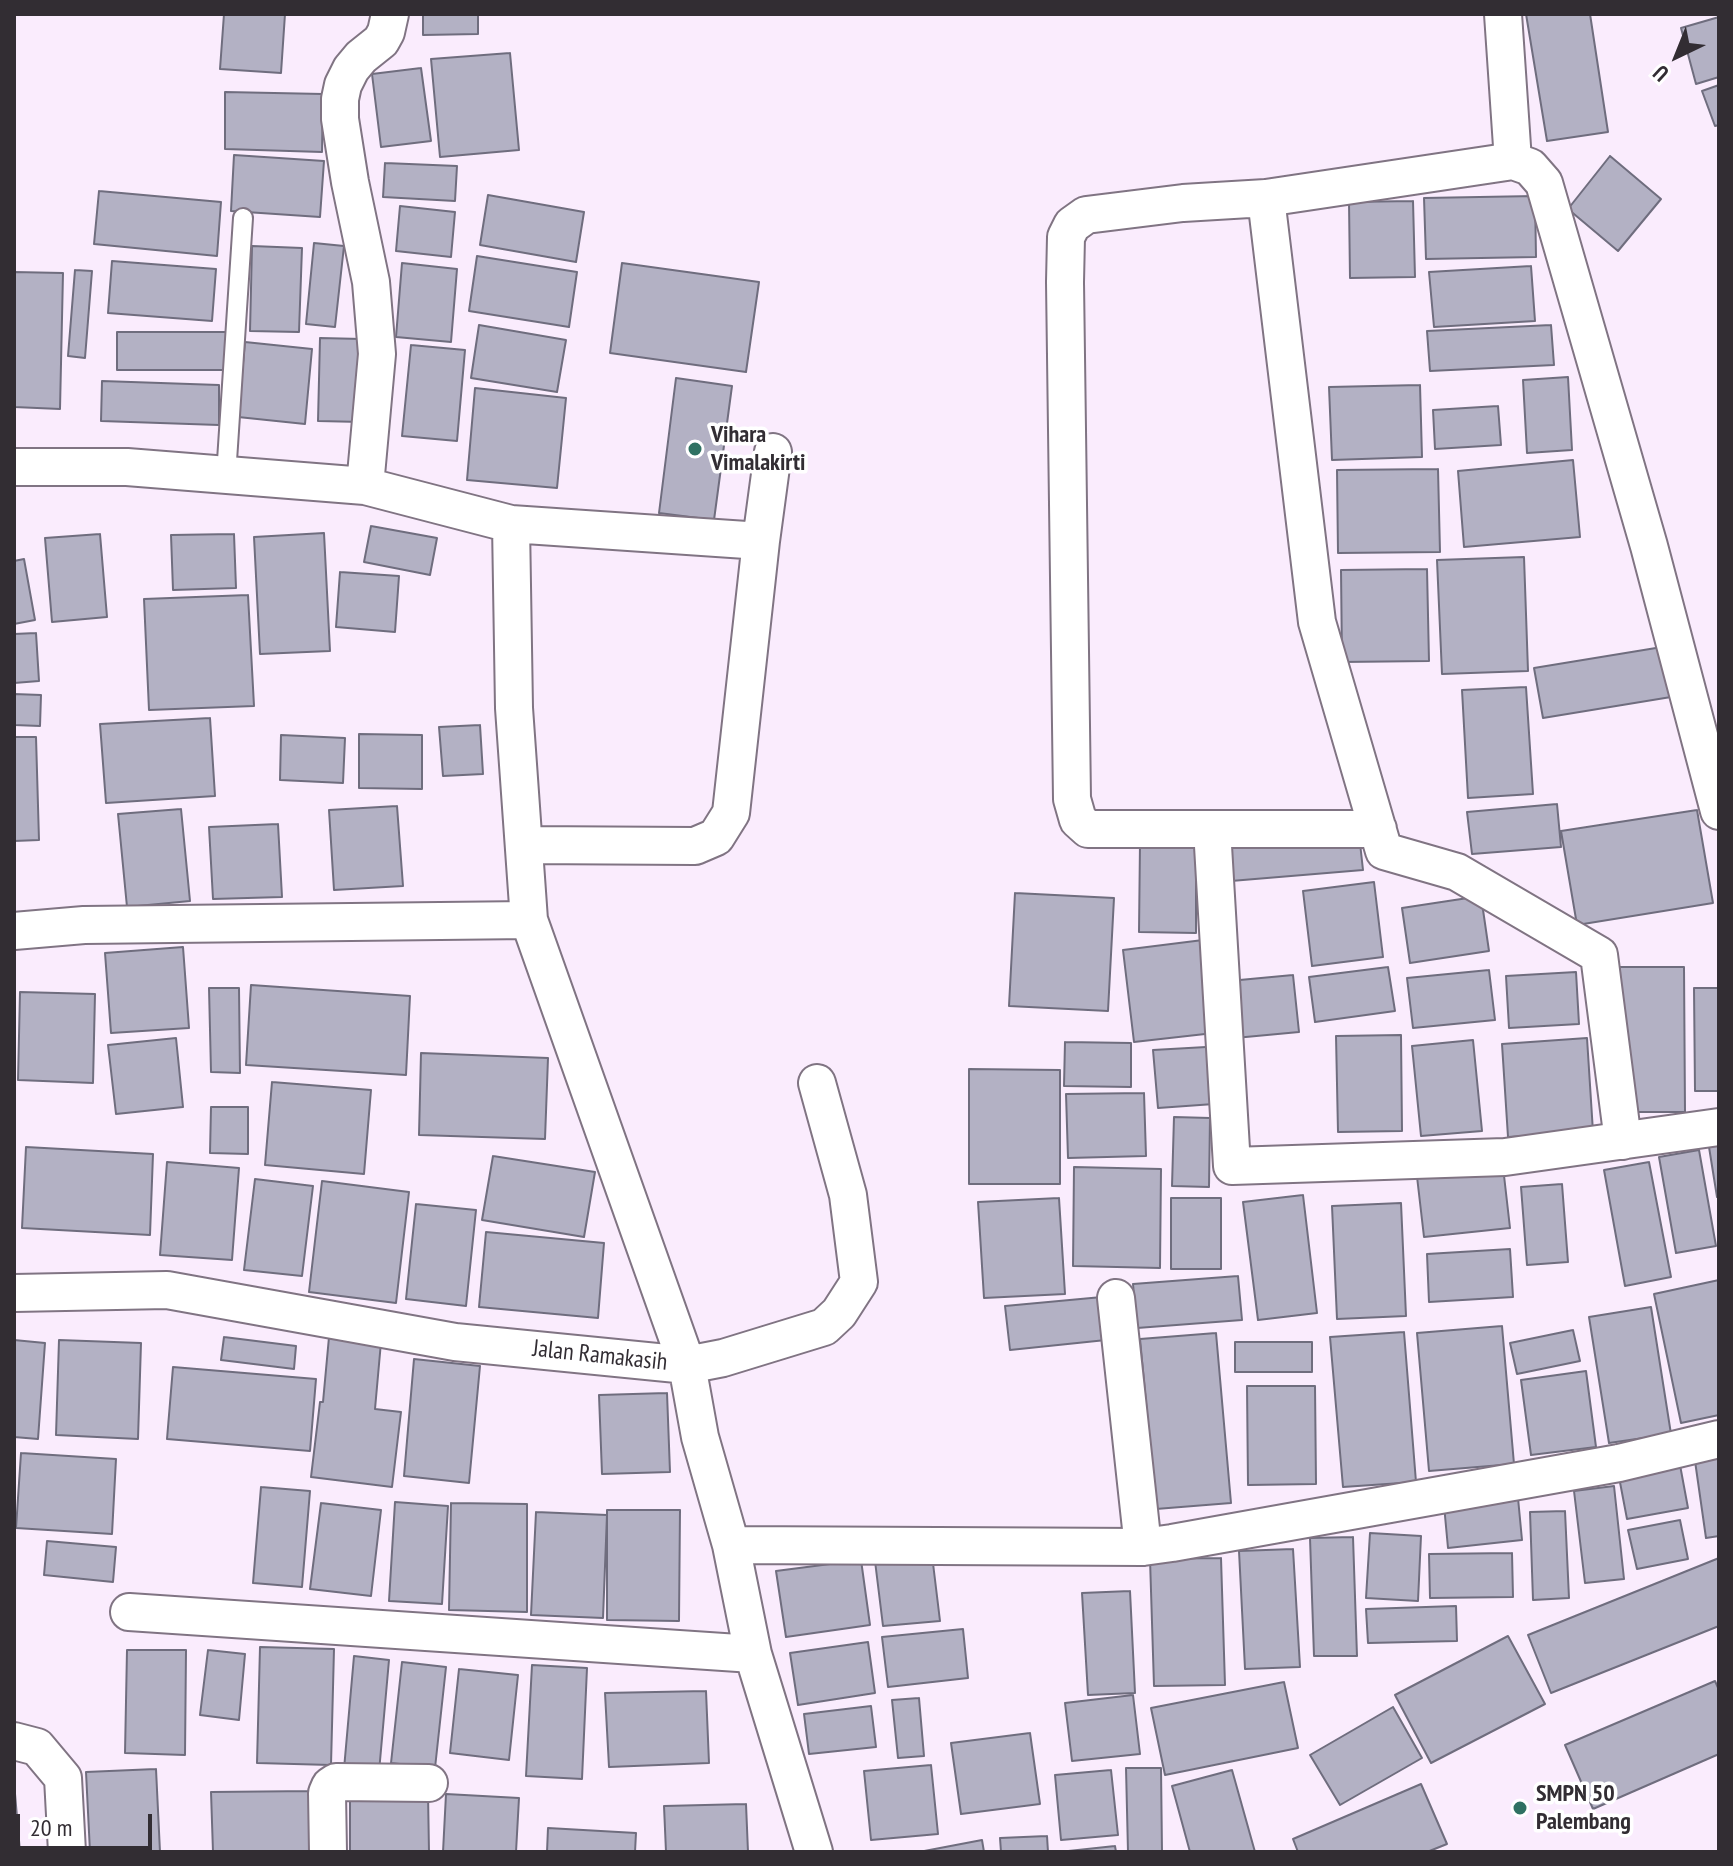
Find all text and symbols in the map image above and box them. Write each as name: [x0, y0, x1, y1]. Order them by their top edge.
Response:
north arrow: [1637, 16, 1717, 96]
text: U: [1647, 59, 1674, 88]
place label: Vihara Vimalakirti: [711, 421, 805, 477]
marker: Vihara Vimalakirti: [686, 440, 704, 458]
street label: Jalan Ramakasih: [531, 1335, 669, 1377]
place label: SMPN 50 Palembang: [1536, 1780, 1631, 1836]
scale bar: [20, 1798, 156, 1848]
marker: SMPN 50 Palembang: [1511, 1799, 1529, 1817]
text: 20 m: [30, 1812, 72, 1843]

